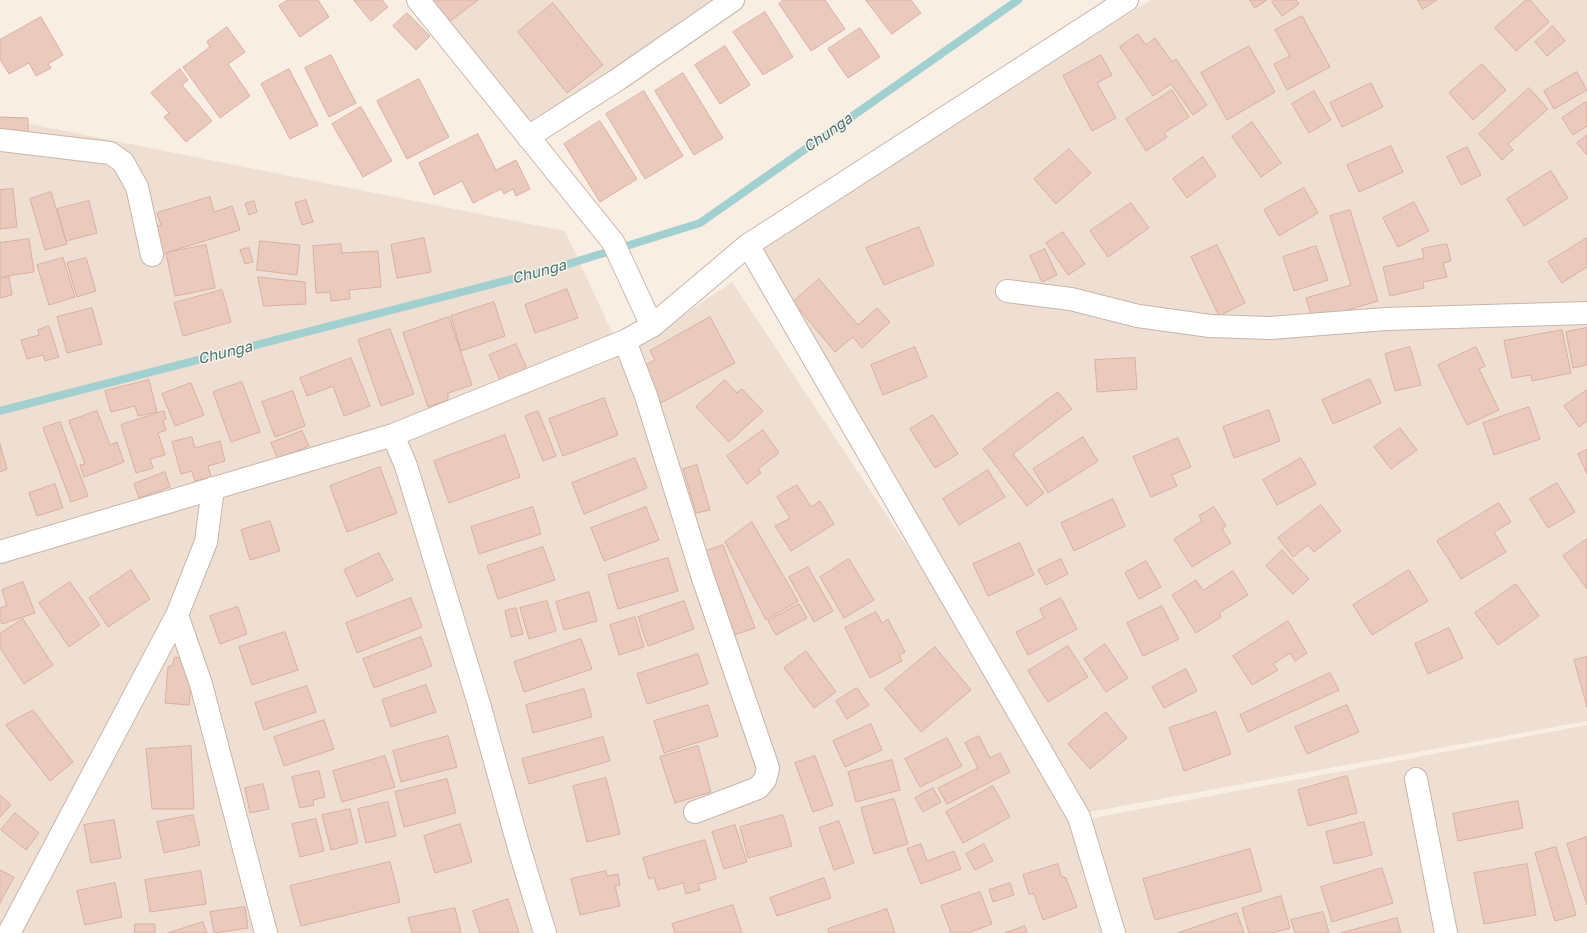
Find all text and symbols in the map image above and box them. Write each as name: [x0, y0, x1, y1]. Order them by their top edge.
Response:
water label: Chunga: [800, 110, 856, 156]
water label: Chunga: [510, 256, 568, 288]
water label: Chunga: [196, 338, 254, 368]

